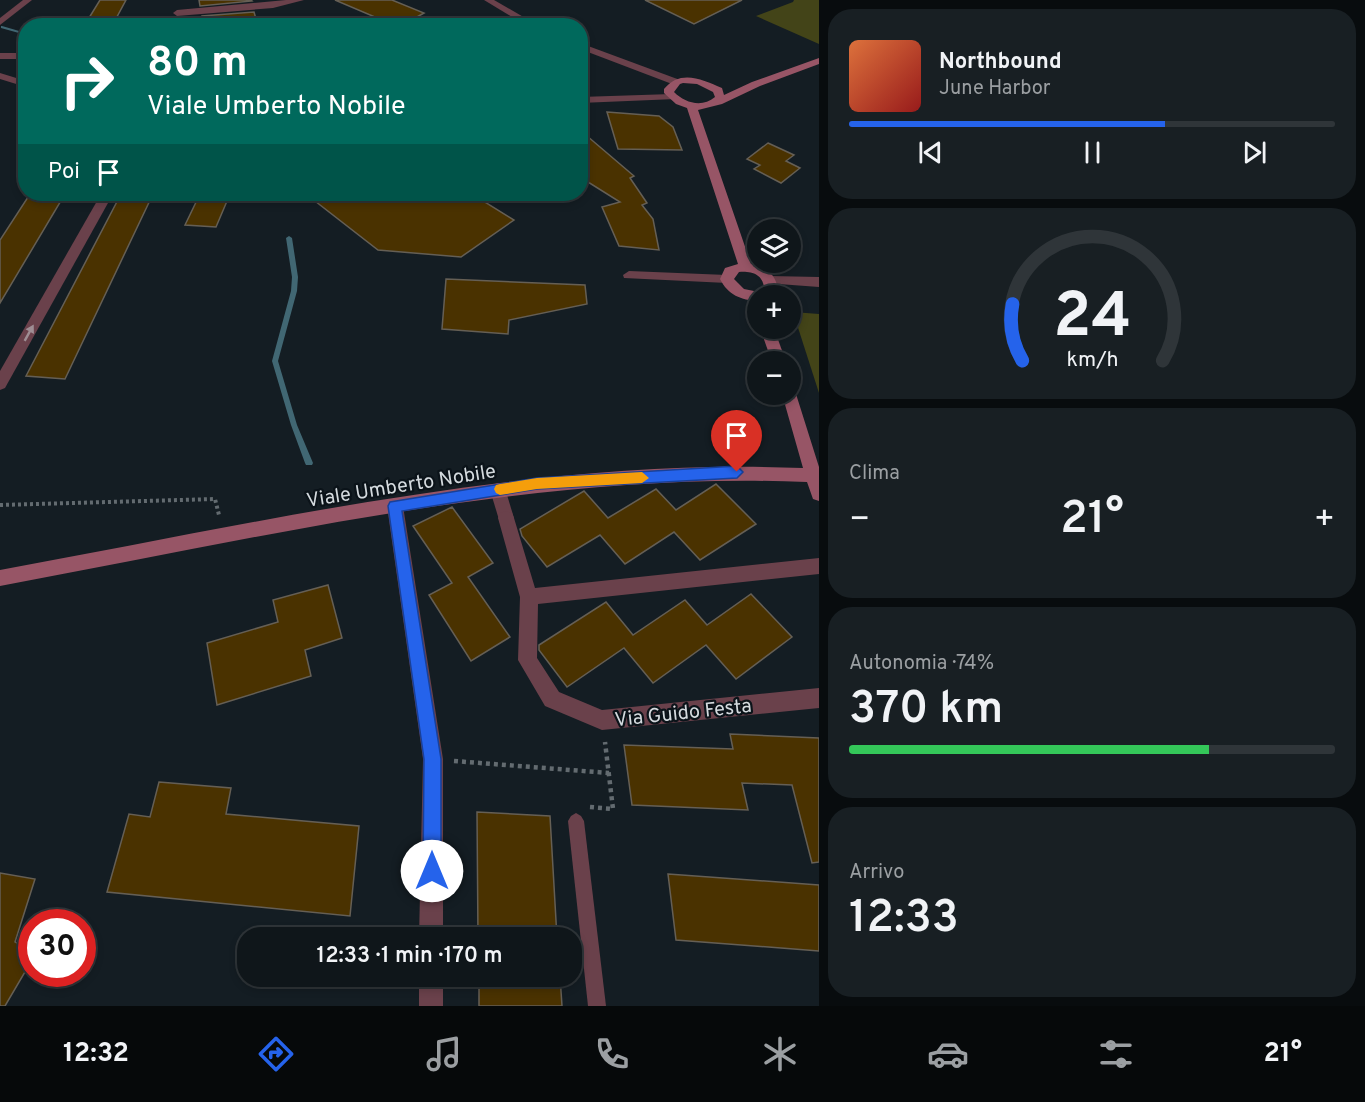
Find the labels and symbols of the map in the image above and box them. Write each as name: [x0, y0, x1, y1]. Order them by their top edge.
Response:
one-way arrow: [24, 325, 34, 342]
pin: [711, 410, 762, 472]
street label: Viale Umberto Nobile: [305, 459, 498, 515]
street label: Via Guido Festa: [613, 694, 753, 734]
position arrow: [400, 839, 464, 903]
speed limit sign: 30: [18, 909, 96, 987]

